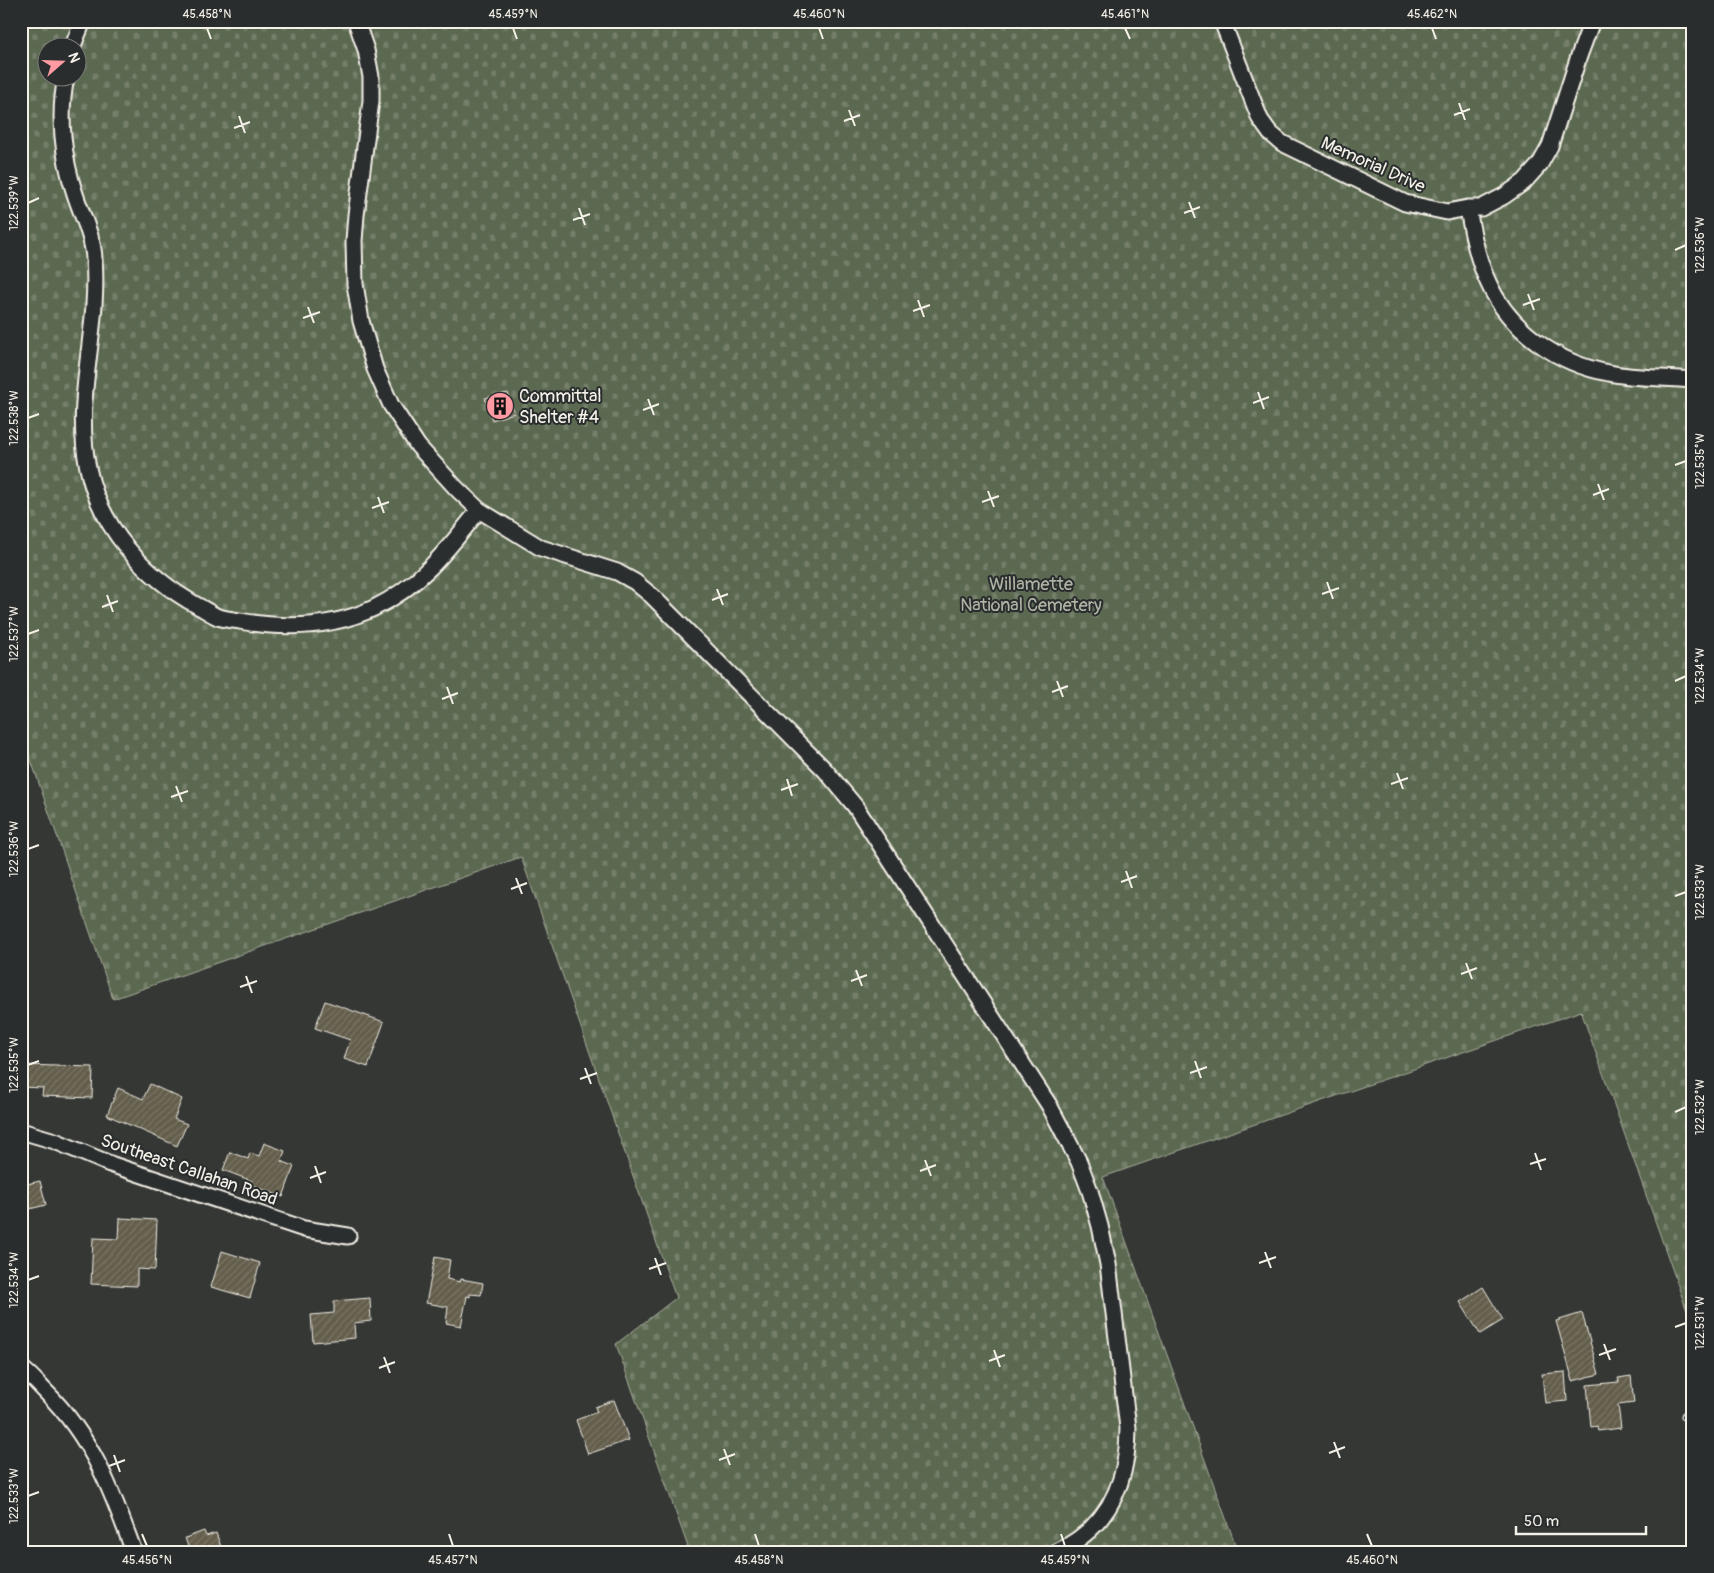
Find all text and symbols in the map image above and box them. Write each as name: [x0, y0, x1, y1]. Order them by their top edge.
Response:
text: 45.458°N: [183, 7, 231, 22]
text: 45.459°N: [488, 7, 538, 22]
text: 45.460°N: [793, 7, 845, 22]
text: 45.461°N: [1101, 7, 1149, 22]
text: 45.462°N: [1407, 7, 1457, 22]
north arrow: [38, 38, 88, 88]
text: N: [64, 50, 83, 65]
street label: Memorial Drive: [1317, 132, 1429, 198]
text: 122.539°W: [7, 175, 22, 231]
text: 122.536°W: [1693, 217, 1708, 273]
place label: Committal Shelter #4: [519, 385, 602, 429]
text: 122.538°W: [7, 390, 22, 446]
building icon: Committal Shelter #4: [485, 391, 515, 421]
text: 122.535°W: [1693, 433, 1708, 489]
park label: Willamette National Cemetery: [960, 573, 1102, 617]
text: 122.537°W: [7, 606, 22, 662]
text: 122.534°W: [1693, 648, 1708, 704]
text: 122.536°W: [7, 821, 22, 877]
text: 122.533°W: [1693, 864, 1708, 920]
text: 122.535°W: [7, 1037, 22, 1093]
text: 122.532°W: [1693, 1079, 1708, 1135]
street label: Southeast Callahan Road: [98, 1129, 280, 1211]
text: 122.534°W: [7, 1252, 22, 1308]
text: 122.531°W: [1693, 1296, 1708, 1350]
text: 122.533°W: [7, 1468, 22, 1524]
scale bar: [1516, 1503, 1646, 1535]
text: 50 m: [1524, 1512, 1559, 1531]
text: 45.456°N: [122, 1553, 172, 1568]
text: 45.457°N: [428, 1553, 478, 1568]
text: 45.458°N: [735, 1553, 783, 1568]
text: 45.459°N: [1040, 1553, 1090, 1568]
text: 45.460°N: [1346, 1553, 1398, 1568]

